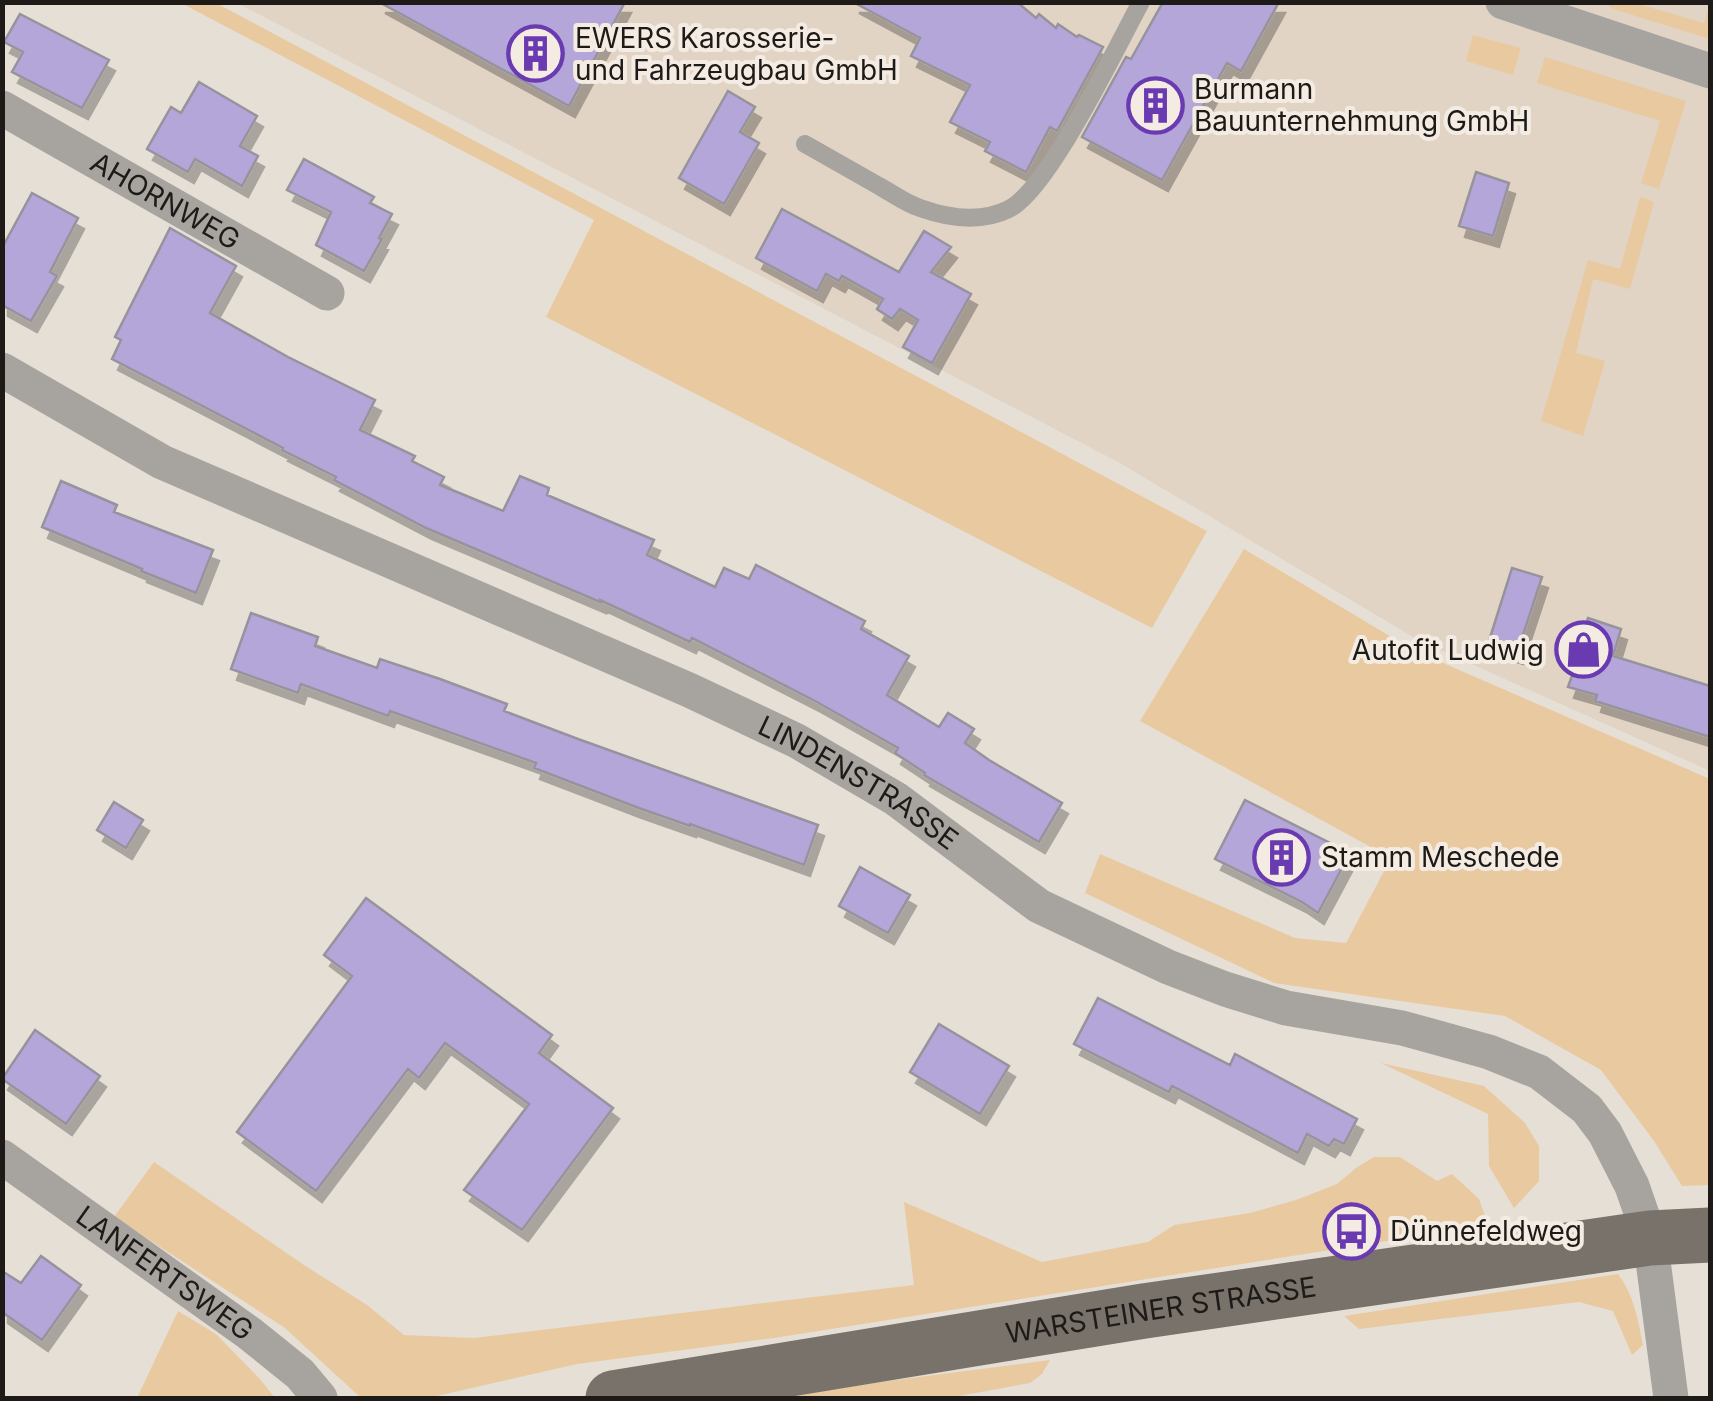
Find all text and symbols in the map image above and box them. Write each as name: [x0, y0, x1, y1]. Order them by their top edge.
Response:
place label: EWERS Karosserie- und Fahrzeugbau GmbH: [575, 21, 898, 87]
building icon: EWERS Karosserie- und Fahrzeugbau GmbH: [506, 24, 566, 84]
place label: Burmann Bauunternehmung GmbH: [1194, 72, 1529, 138]
building icon: Burmann Bauunternehmung GmbH: [1125, 75, 1185, 135]
street label: AHORNWEG: [85, 145, 246, 257]
shop icon: Autofit Ludwig: [1553, 620, 1613, 680]
place label: Autofit Ludwig: [1352, 633, 1544, 667]
street label: LINDENSTRASSE: [753, 708, 965, 857]
building icon: Stamm Meschede: [1252, 827, 1312, 887]
place label: Stamm Meschede: [1321, 840, 1560, 874]
street label: LANFERTSWEG: [70, 1199, 260, 1348]
bus stop icon: Dünnefeldweg: [1321, 1201, 1381, 1261]
place label: Dünnefeldweg: [1390, 1214, 1582, 1248]
street label: WARSTEINER STRASSE: [1003, 1269, 1318, 1350]

